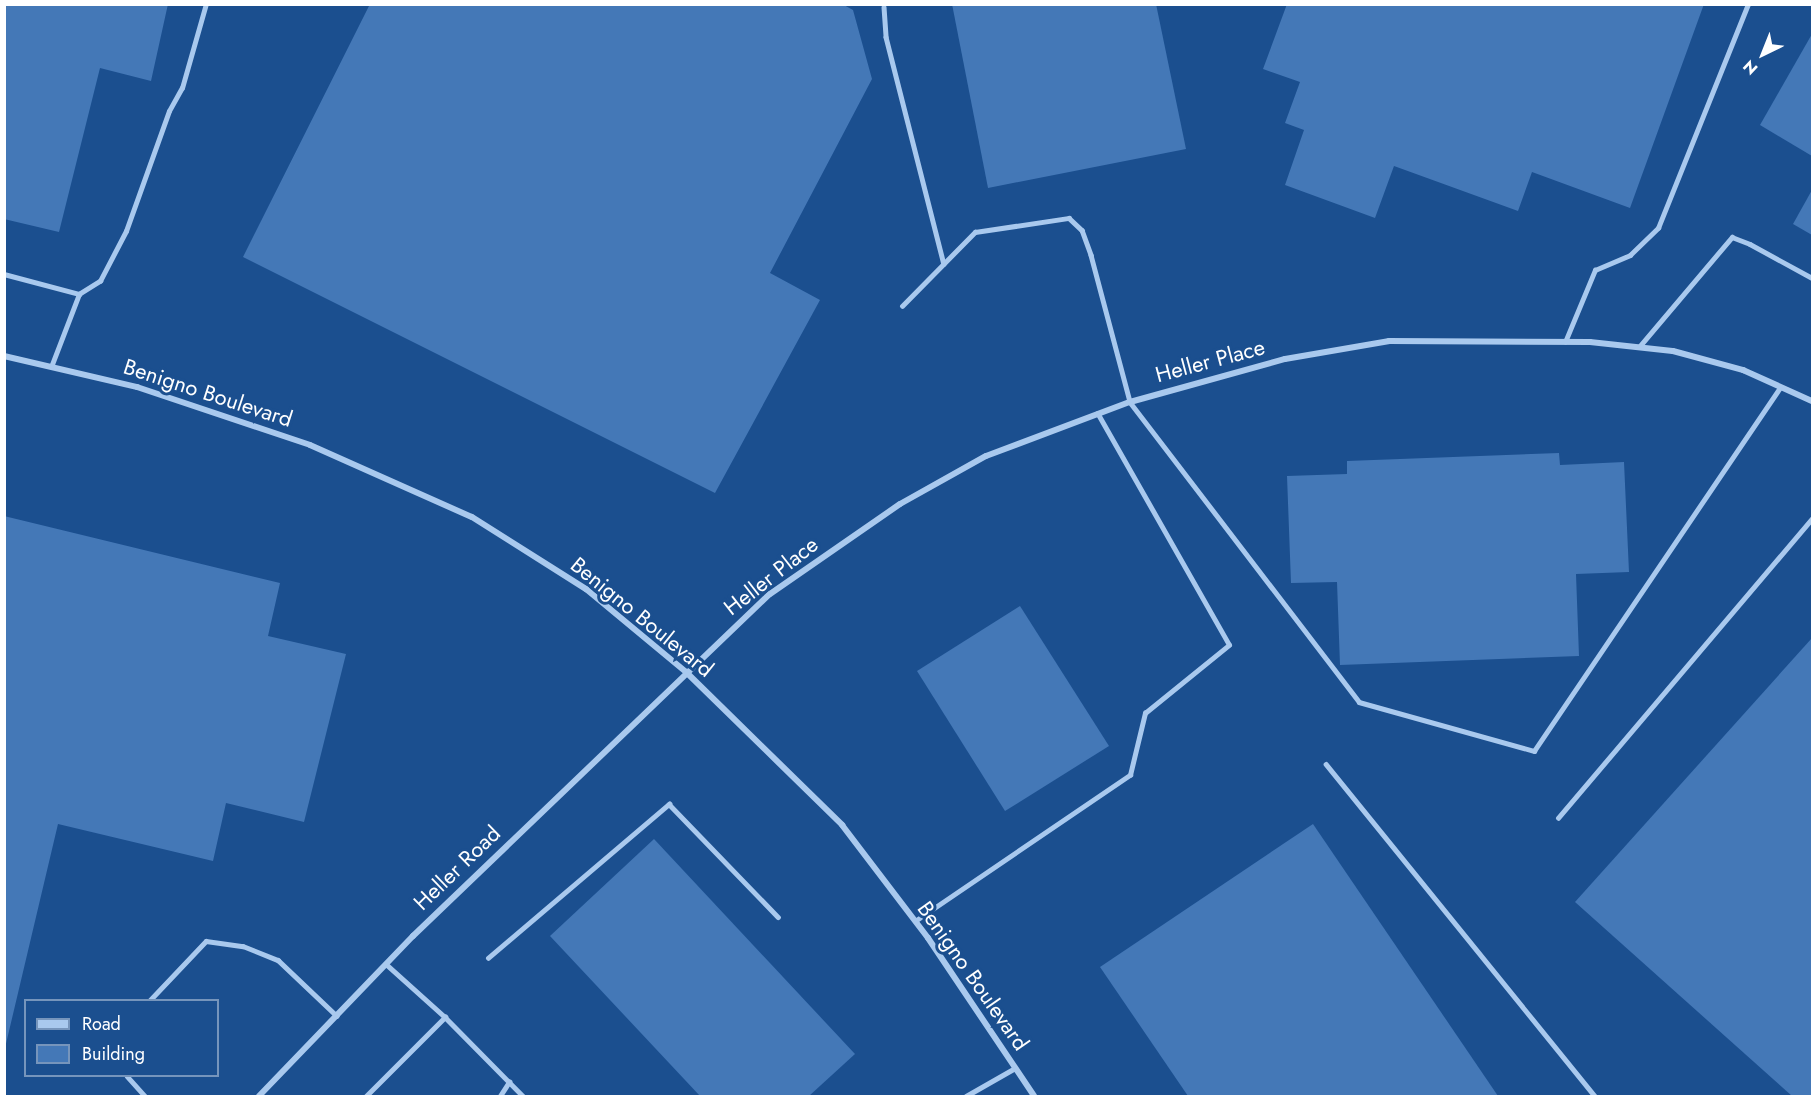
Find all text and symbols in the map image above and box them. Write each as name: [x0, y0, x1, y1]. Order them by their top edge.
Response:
north arrow: [1733, 24, 1793, 84]
text: N: [1738, 55, 1763, 80]
street label: Heller Place: [1152, 334, 1268, 388]
street label: Benigno Boulevard: [120, 353, 296, 433]
street label: Heller Place: [719, 531, 823, 621]
street label: Benigno Boulevard: [565, 551, 719, 683]
street label: Heller Road: [408, 820, 506, 916]
street label: Benigno Boulevard: [912, 896, 1034, 1056]
legend: [24, 999, 219, 1077]
text: Road: [82, 1011, 121, 1037]
text: Building: [82, 1041, 145, 1067]

